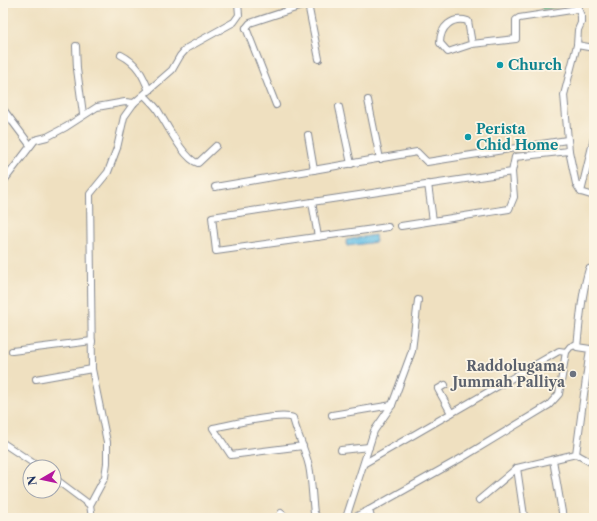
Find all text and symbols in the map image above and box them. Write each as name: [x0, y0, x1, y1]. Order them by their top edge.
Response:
place label: Church: [508, 56, 562, 74]
marker: Church: [495, 60, 505, 70]
place label: Perista Chid Home: [476, 120, 558, 154]
marker: Perista Chid Home: [463, 132, 473, 142]
place label: Raddolugama Jummah Palliya: [450, 357, 566, 391]
marker: Raddolugama Jummah Palliya: [568, 369, 578, 379]
north arrow: [22, 459, 62, 499]
text: N: [24, 474, 40, 486]

